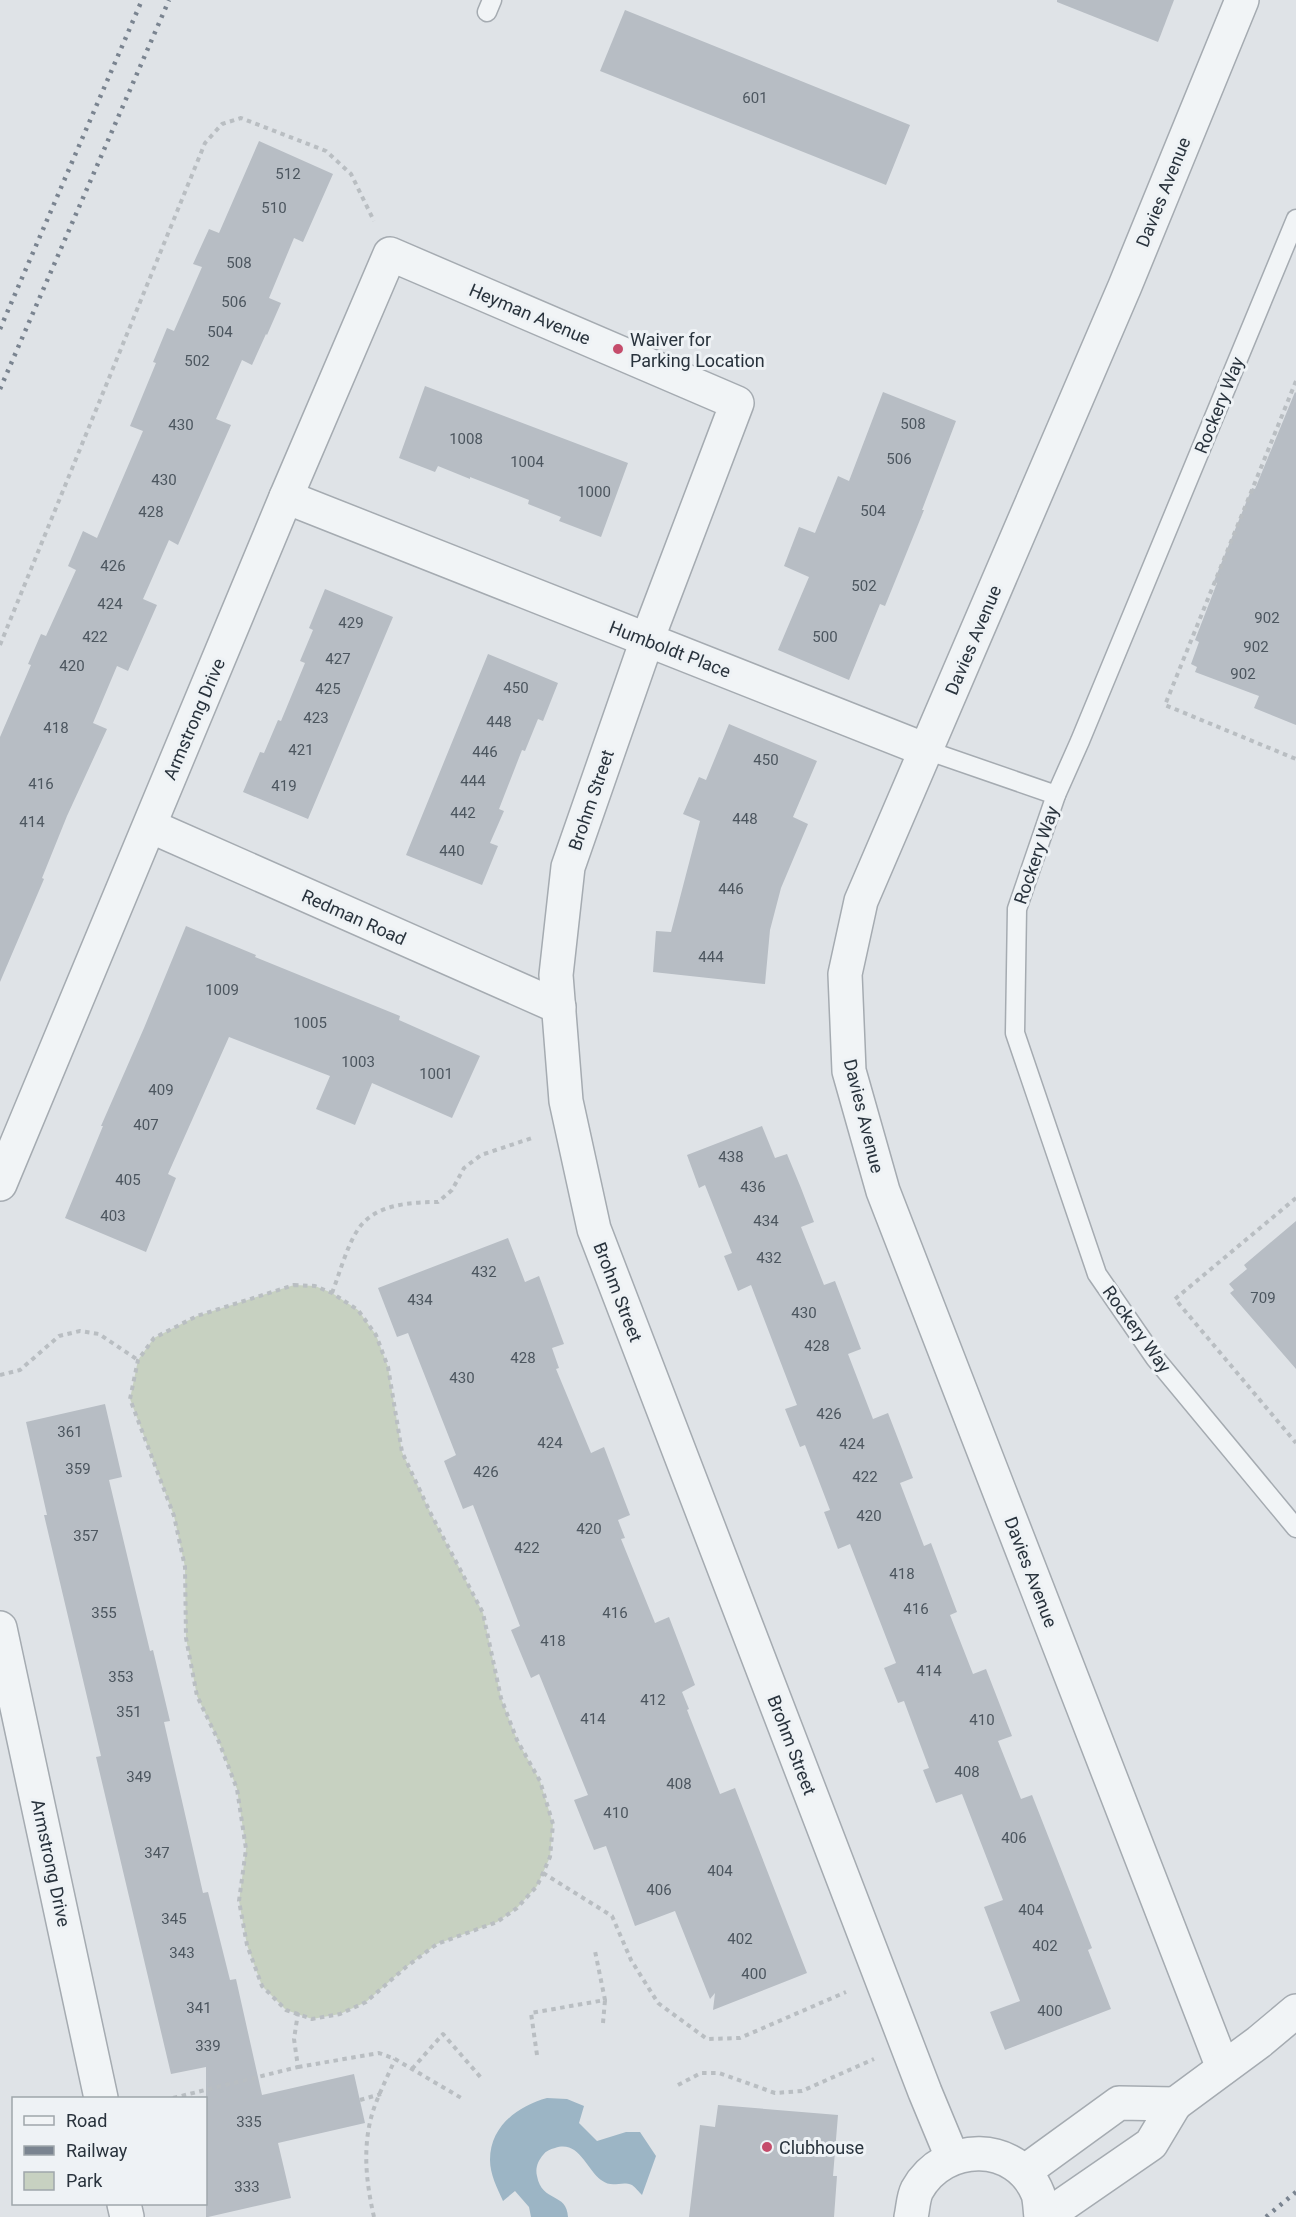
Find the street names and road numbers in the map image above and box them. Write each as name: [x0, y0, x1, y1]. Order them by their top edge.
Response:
street label: Davies Avenue: [1131, 134, 1195, 250]
street label: Heyman Avenue: [466, 279, 594, 349]
street label: Rockery Way: [1190, 353, 1248, 456]
street label: Davies Avenue: [941, 582, 1005, 698]
street label: Humboldt Place: [606, 616, 734, 682]
street label: Armstrong Drive: [159, 655, 229, 783]
street label: Brohm Street: [564, 747, 618, 853]
street label: Rockery Way: [1009, 803, 1063, 907]
street label: Redman Road: [299, 885, 409, 949]
street label: Davies Avenue: [840, 1057, 888, 1175]
street label: Brohm Street: [589, 1239, 647, 1345]
street label: Rockery Way: [1098, 1281, 1176, 1377]
street label: Davies Avenue: [1000, 1514, 1062, 1630]
street label: Brohm Street: [763, 1692, 821, 1798]
street label: Armstrong Drive: [27, 1797, 75, 1929]

